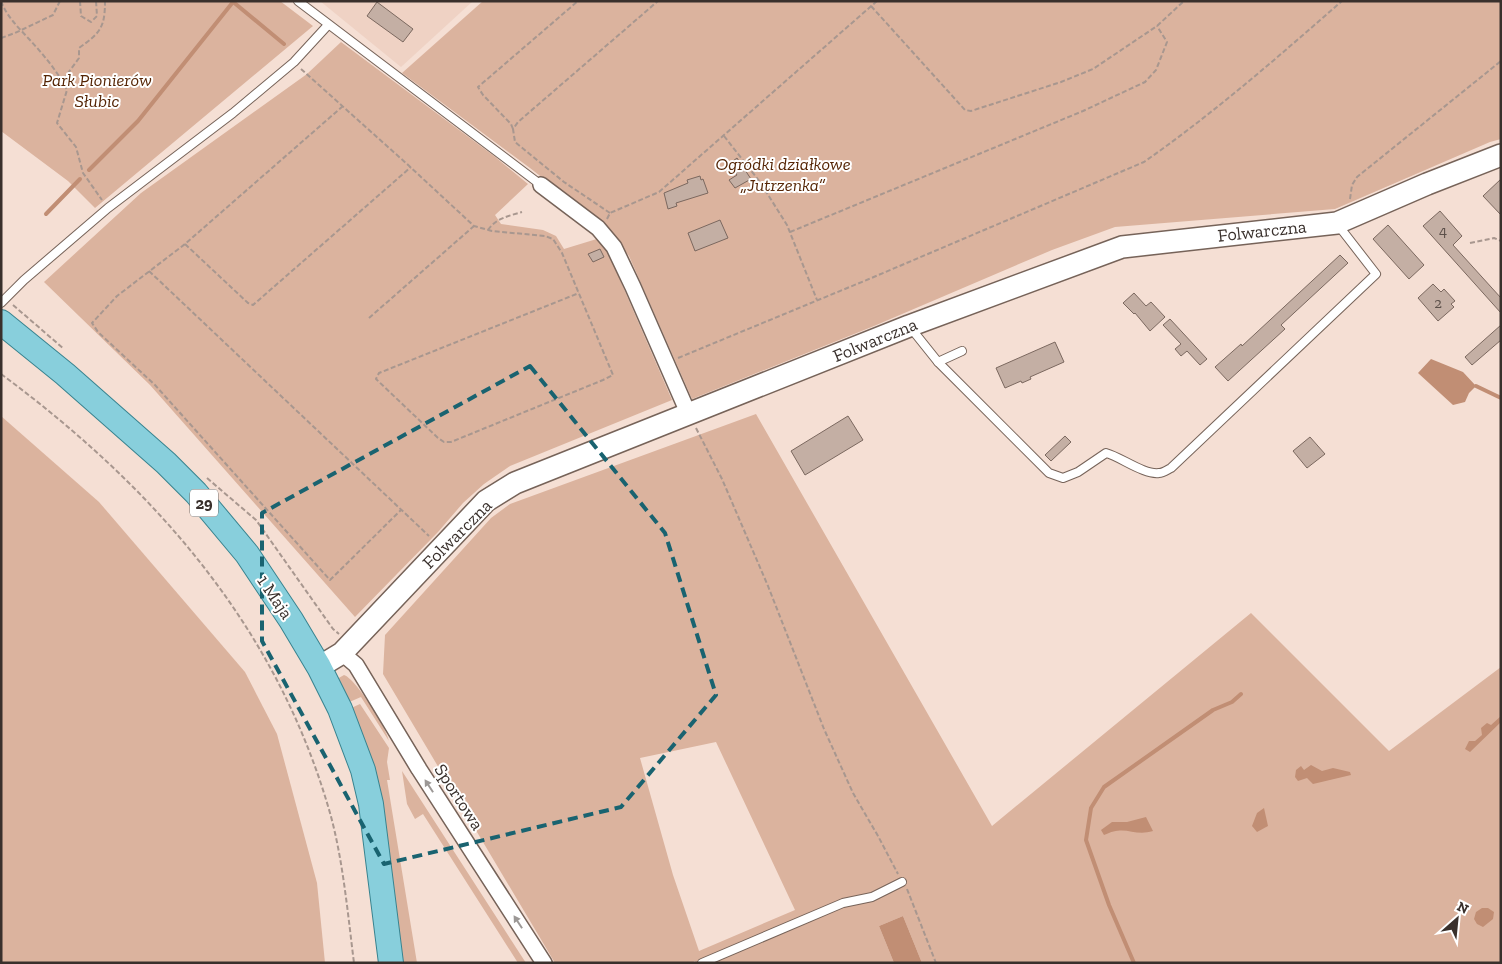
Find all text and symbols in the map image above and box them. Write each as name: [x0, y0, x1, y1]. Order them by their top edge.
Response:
park label: Park Pionierów Słubic: [42, 69, 152, 112]
park label: Ogródki działkowe „Jutrzenka”: [715, 153, 851, 196]
street label: Folwarczna: [1216, 215, 1308, 247]
house number: 4: [1439, 222, 1447, 240]
house number: 2: [1434, 294, 1442, 312]
street label: Folwarczna: [830, 313, 921, 367]
road number: 29: [190, 489, 218, 516]
street label: Folwarczna: [418, 494, 497, 573]
street label: 1 Maja: [252, 571, 298, 624]
street label: Sportowa: [429, 760, 489, 834]
one-way arrow: [425, 779, 434, 792]
north arrow: [1432, 894, 1482, 944]
text: N: [1454, 898, 1472, 918]
one-way arrow: [513, 915, 523, 929]

